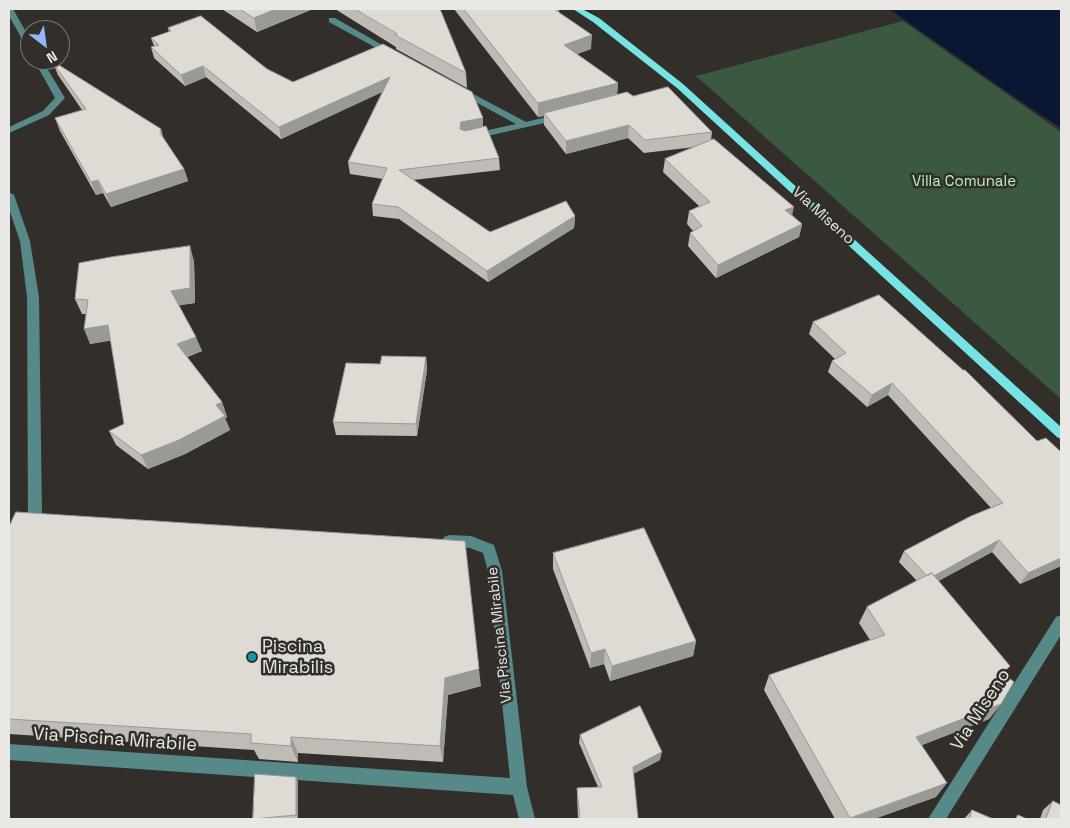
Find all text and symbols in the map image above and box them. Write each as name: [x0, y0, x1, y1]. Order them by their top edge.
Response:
north arrow: [20, 20, 70, 70]
text: N: [43, 47, 61, 67]
park label: Villa Comunale: [912, 173, 1016, 191]
street label: Via Miseno: [788, 183, 858, 249]
street label: Via Piscina Mirabile: [484, 566, 516, 704]
place label: Piscina Mirabilis: [262, 636, 333, 679]
marker: Piscina Mirabilis: [246, 651, 258, 663]
street label: Via Miseno: [947, 665, 1015, 755]
street label: Via Piscina Mirabile: [32, 723, 198, 757]

